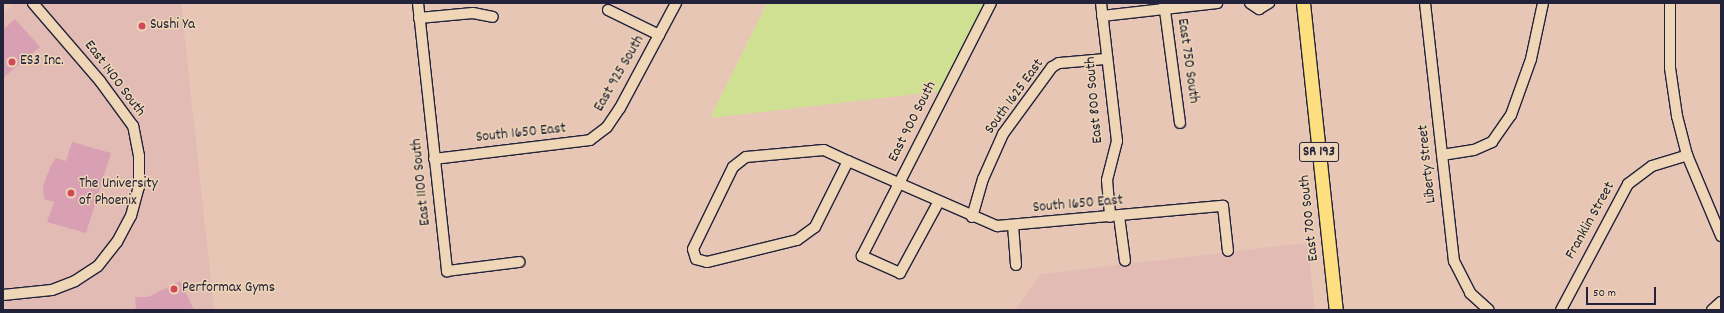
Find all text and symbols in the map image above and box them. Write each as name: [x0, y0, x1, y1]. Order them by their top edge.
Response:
place label: Sushi Ya: [150, 17, 195, 35]
street label: East 750 South: [1172, 17, 1202, 105]
marker: Sushi Ya: [137, 21, 147, 31]
street label: East 925 South: [591, 33, 649, 115]
street label: East 1400 South: [80, 37, 148, 121]
place label: ES3 Inc.: [20, 53, 64, 71]
street label: South 1625 East: [982, 56, 1048, 138]
street label: East 800 South: [1082, 56, 1108, 144]
marker: ES3 Inc.: [7, 57, 17, 67]
street label: East 900 South: [885, 79, 941, 165]
street label: South 1650 East: [475, 120, 567, 148]
street label: Liberty Street: [1415, 124, 1441, 204]
street label: East 1100 South: [408, 137, 436, 227]
road number: SR 193: [1299, 140, 1339, 164]
street label: East 700 South: [1297, 174, 1323, 262]
place label: The University of Phoenix: [79, 175, 158, 210]
street label: Franklin Street: [1562, 179, 1620, 263]
marker: The University of Phoenix: [66, 188, 76, 198]
street label: South 1650 East: [1032, 192, 1124, 218]
scale bar: [1588, 279, 1658, 305]
place label: Performax Gyms: [182, 280, 275, 298]
marker: Performax Gyms: [169, 284, 179, 294]
text: 50 m: [1593, 285, 1616, 302]

